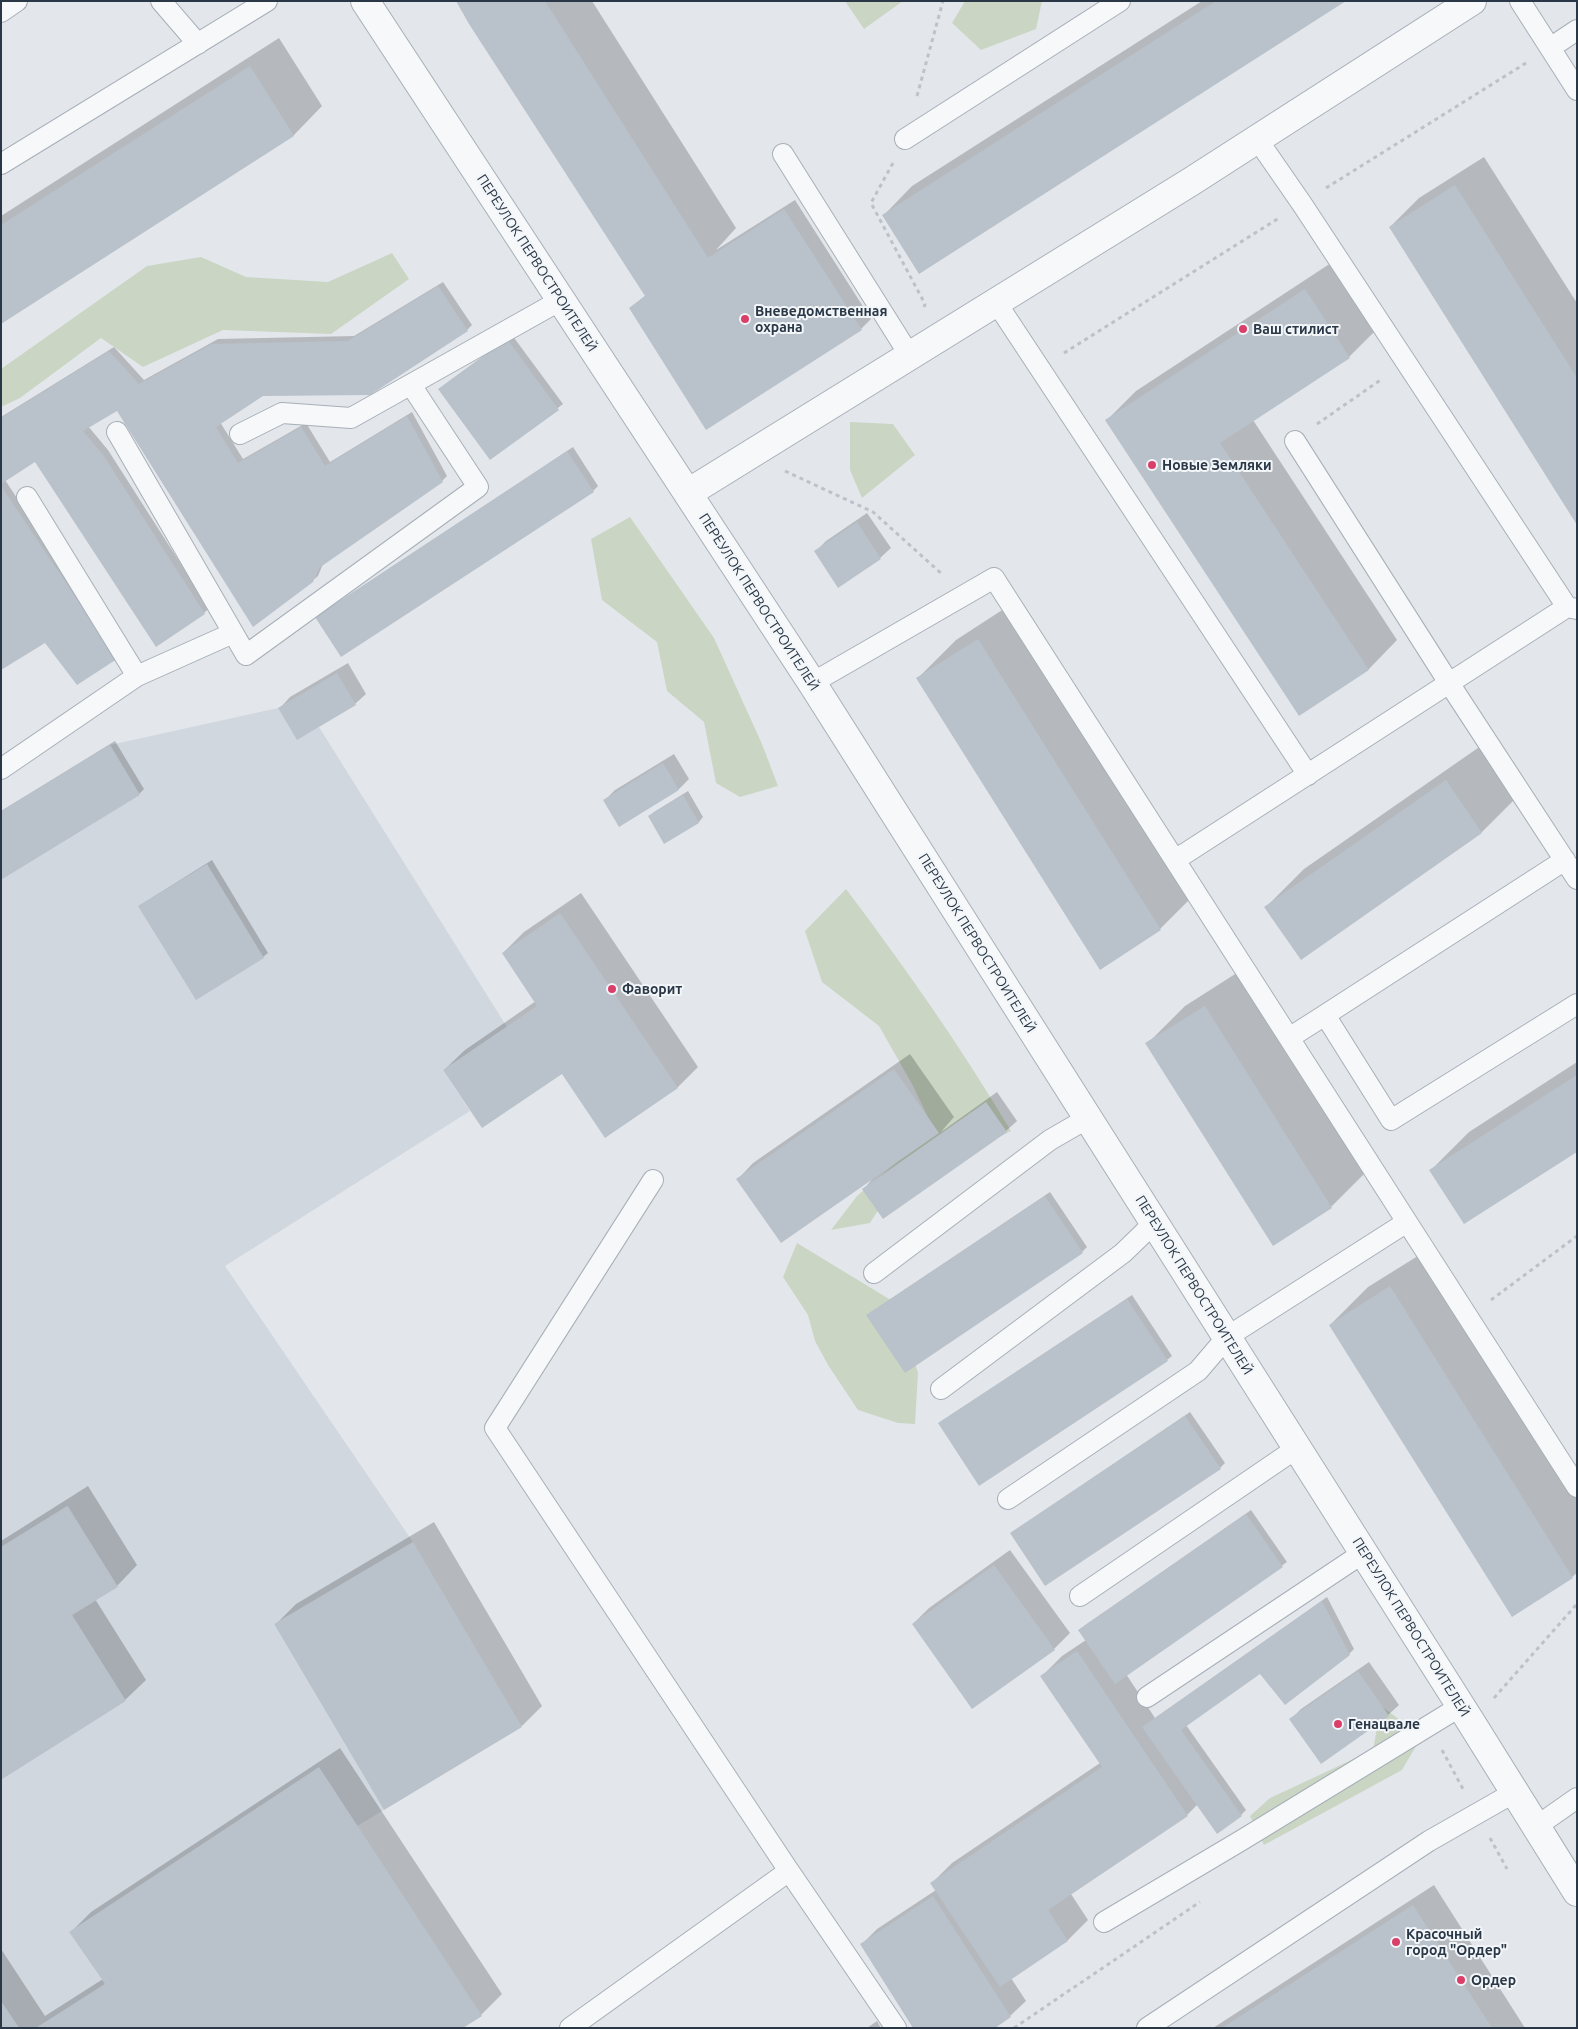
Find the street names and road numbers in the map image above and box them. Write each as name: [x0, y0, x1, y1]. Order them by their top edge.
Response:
street label: ПЕРЕУЛОК ПЕРВОСТРОИТЕЛЕЙ: [473, 171, 601, 355]
street label: ПЕРЕУЛОК ПЕРВОСТРОИТЕЛЕЙ: [695, 510, 823, 694]
street label: ПЕРЕУЛОК ПЕРВОСТРОИТЕЛЕЙ: [915, 850, 1039, 1036]
street label: ПЕРЕУЛОК ПЕРВОСТРОИТЕЛЕЙ: [1132, 1192, 1256, 1378]
street label: ПЕРЕУЛОК ПЕРВОСТРОИТЕЛЕЙ: [1349, 1534, 1473, 1720]

